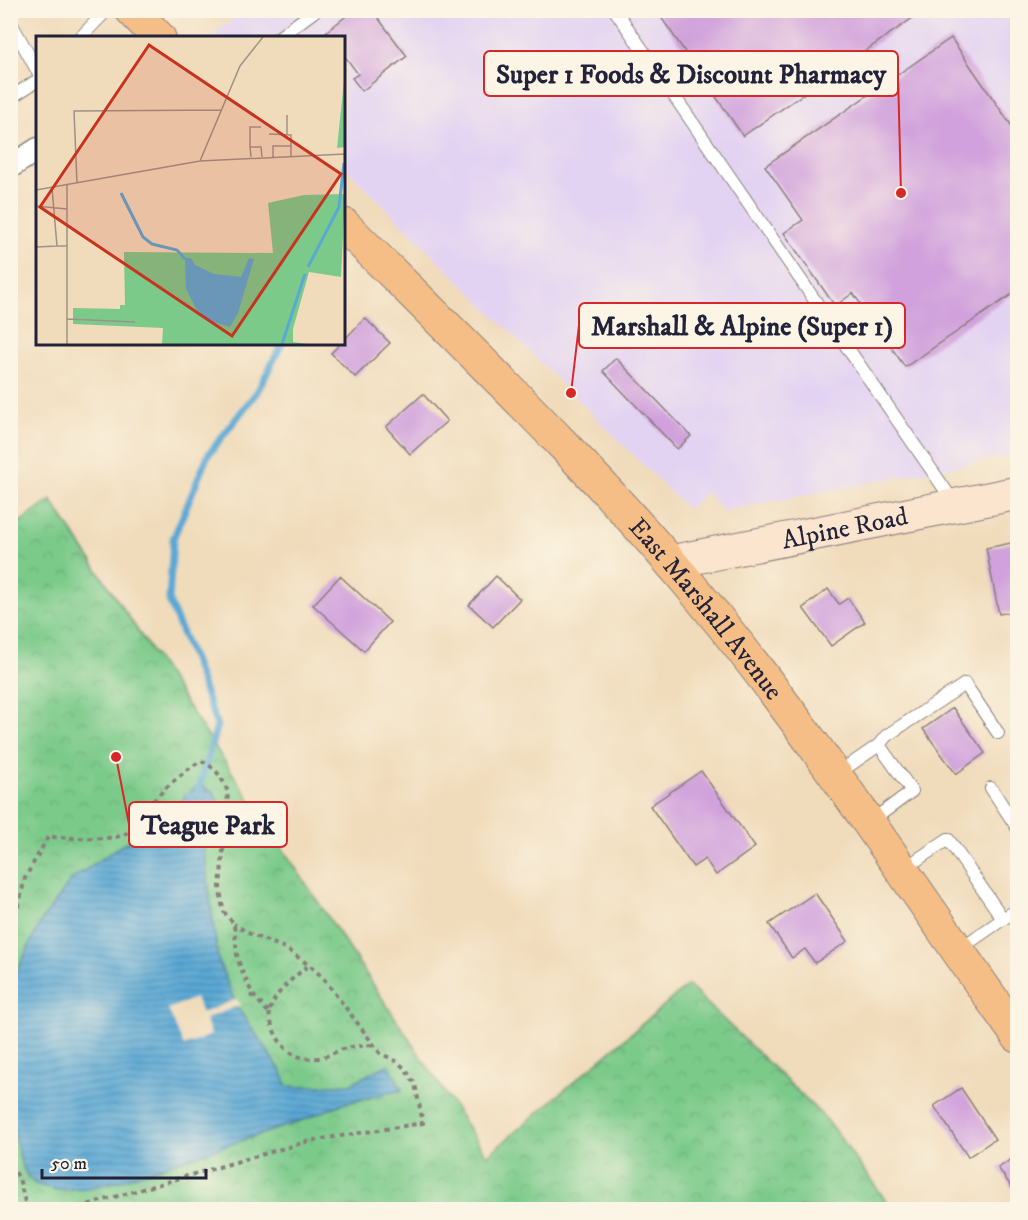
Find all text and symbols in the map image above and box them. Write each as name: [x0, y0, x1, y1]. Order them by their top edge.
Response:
inset map: [36, 36, 345, 345]
callout: Super 1 Foods & Discount Pharmacy: [484, 51, 898, 96]
text: Super 1 Foods & Discount Pharmacy: [496, 58, 887, 92]
callout: Marshall & Alpine (Super 1): [579, 303, 905, 348]
text: Marshall & Alpine (Super 1): [591, 310, 893, 344]
street label: Alpine Road: [779, 500, 911, 558]
street label: East Marshall Avenue: [621, 511, 790, 707]
callout: Teague Park: [129, 802, 287, 847]
text: Teague Park: [140, 809, 276, 843]
scale bar: [42, 1142, 206, 1180]
text: 50 m: [51, 1153, 87, 1175]

